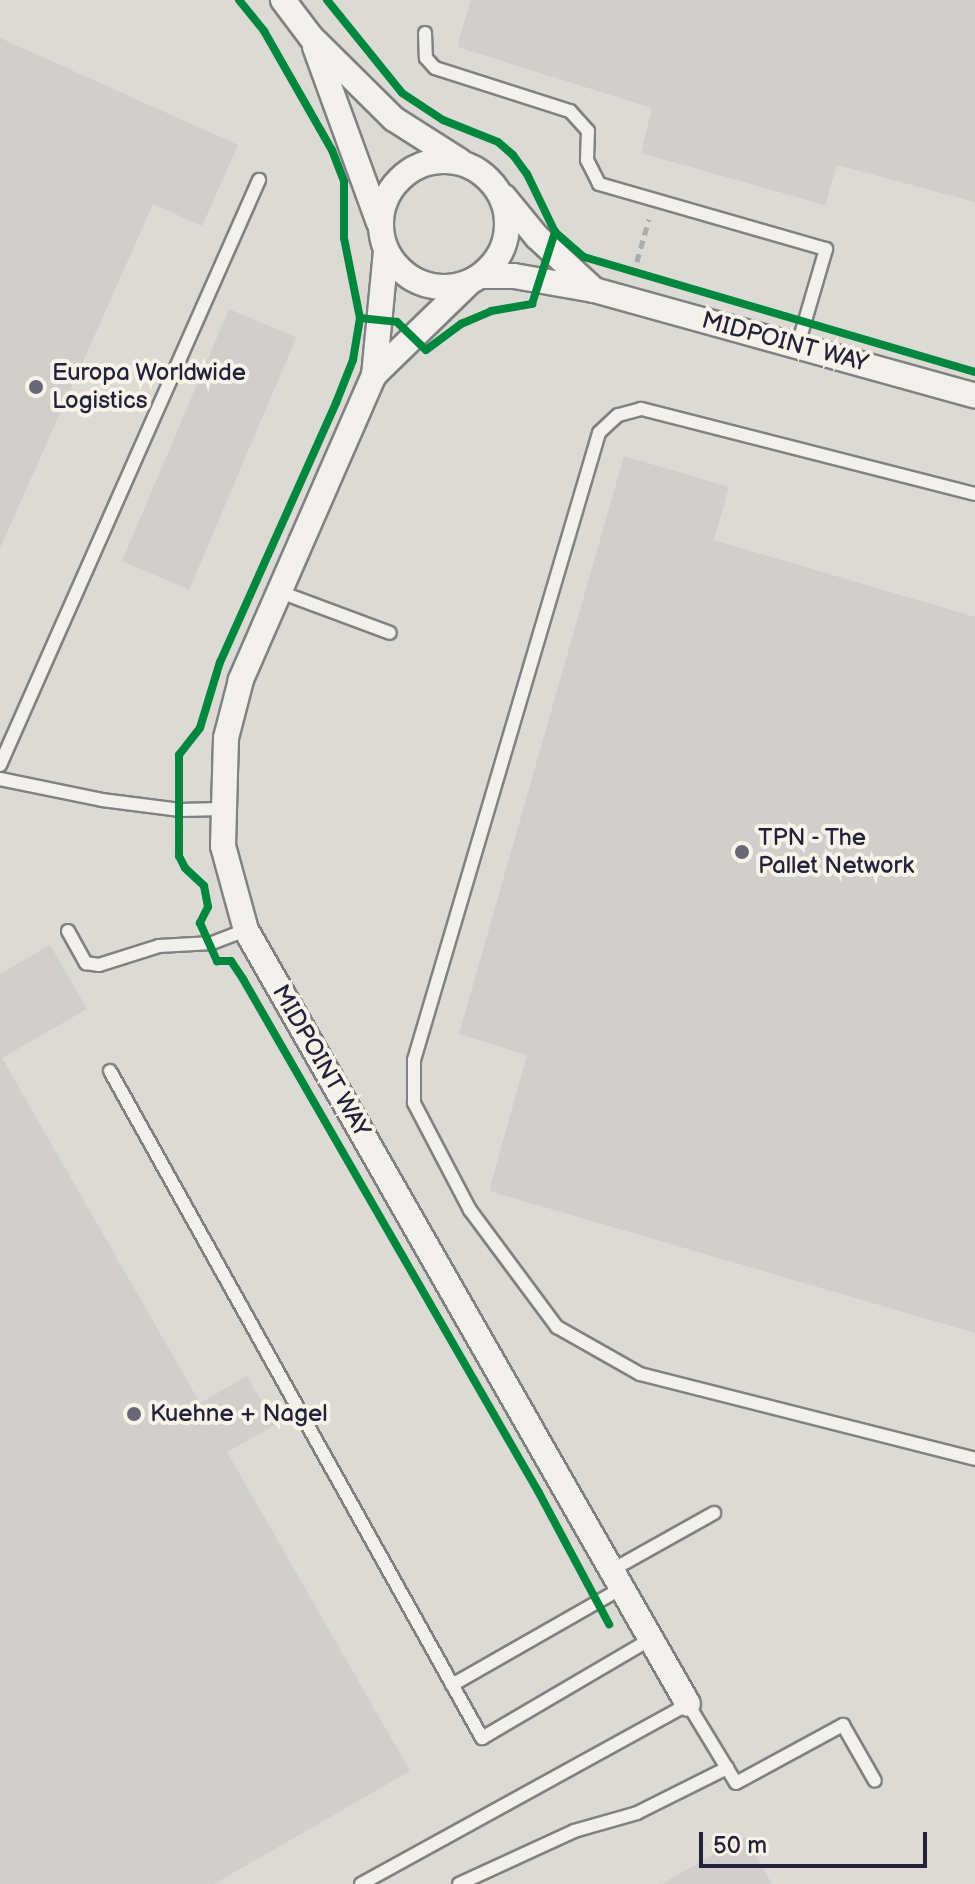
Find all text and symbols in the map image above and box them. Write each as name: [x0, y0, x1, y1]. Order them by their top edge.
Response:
street label: MIDPOINT WAY: [698, 306, 872, 378]
place label: Europa Worldwide Logistics: [52, 359, 247, 415]
marker: Europa Worldwide Logistics: [27, 378, 45, 396]
place label: TPN - The Pallet Network: [758, 824, 914, 880]
marker: TPN - The Pallet Network: [733, 843, 751, 861]
street label: MIDPOINT WAY: [266, 979, 376, 1143]
place label: Kuehne + Nagel: [150, 1400, 328, 1428]
marker: Kuehne + Nagel: [125, 1405, 143, 1423]
scale bar: [703, 1816, 931, 1866]
text: 50 m: [713, 1831, 767, 1860]

